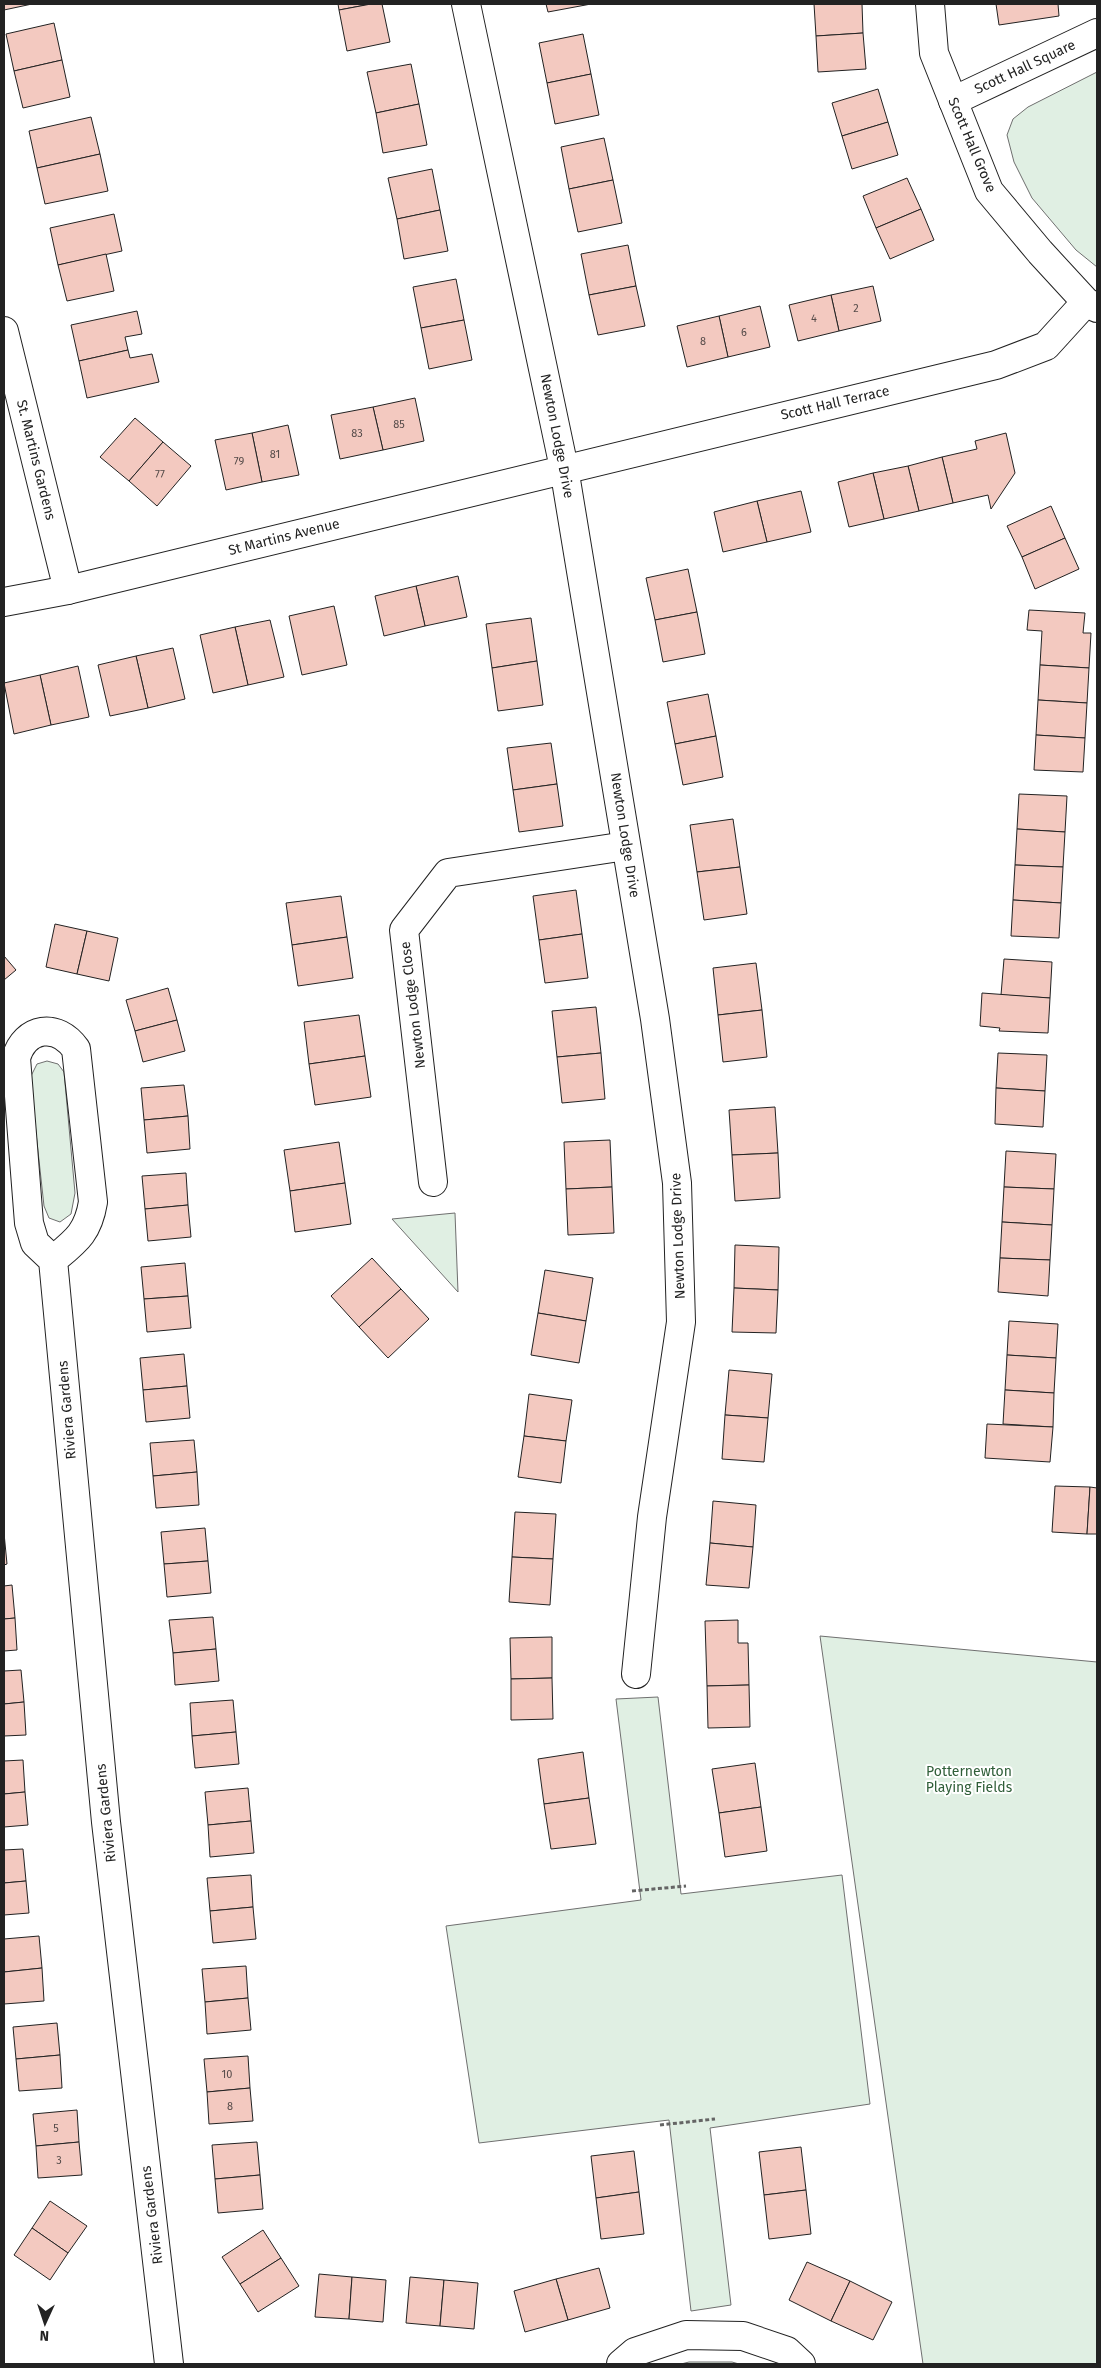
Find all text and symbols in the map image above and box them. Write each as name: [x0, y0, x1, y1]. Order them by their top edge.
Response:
street label: Scott Hall Square: [972, 36, 1078, 98]
street label: Scott Hall Grove: [944, 95, 1000, 195]
house number: 2: [853, 302, 859, 315]
house number: 4: [811, 312, 817, 325]
house number: 6: [741, 326, 747, 339]
house number: 8: [700, 335, 706, 348]
street label: Newton Lodge Drive: [537, 372, 577, 500]
street label: Scott Hall Terrace: [779, 382, 891, 424]
street label: St. Martins Gardens: [13, 398, 59, 522]
house number: 85: [393, 418, 405, 431]
house number: 83: [351, 427, 363, 440]
house number: 81: [270, 448, 280, 461]
house number: 79: [234, 455, 244, 468]
house number: 77: [155, 468, 165, 481]
street label: St Martins Avenue: [227, 515, 341, 559]
street label: Newton Lodge Drive: [607, 771, 643, 899]
street label: Newton Lodge Close: [397, 941, 429, 1069]
street label: Newton Lodge Drive: [667, 1172, 689, 1300]
street label: Riviera Gardens: [54, 1359, 80, 1460]
street label: Riviera Gardens: [92, 1762, 120, 1863]
park label: Potternewton Playing Fields: [926, 1763, 1013, 1796]
house number: 10: [222, 2068, 232, 2081]
house number: 8: [227, 2100, 233, 2113]
house number: 5: [53, 2122, 59, 2135]
house number: 3: [56, 2154, 62, 2167]
street label: Riviera Gardens: [137, 2164, 166, 2265]
north arrow: [20, 2298, 70, 2348]
text: N: [39, 2327, 49, 2344]

